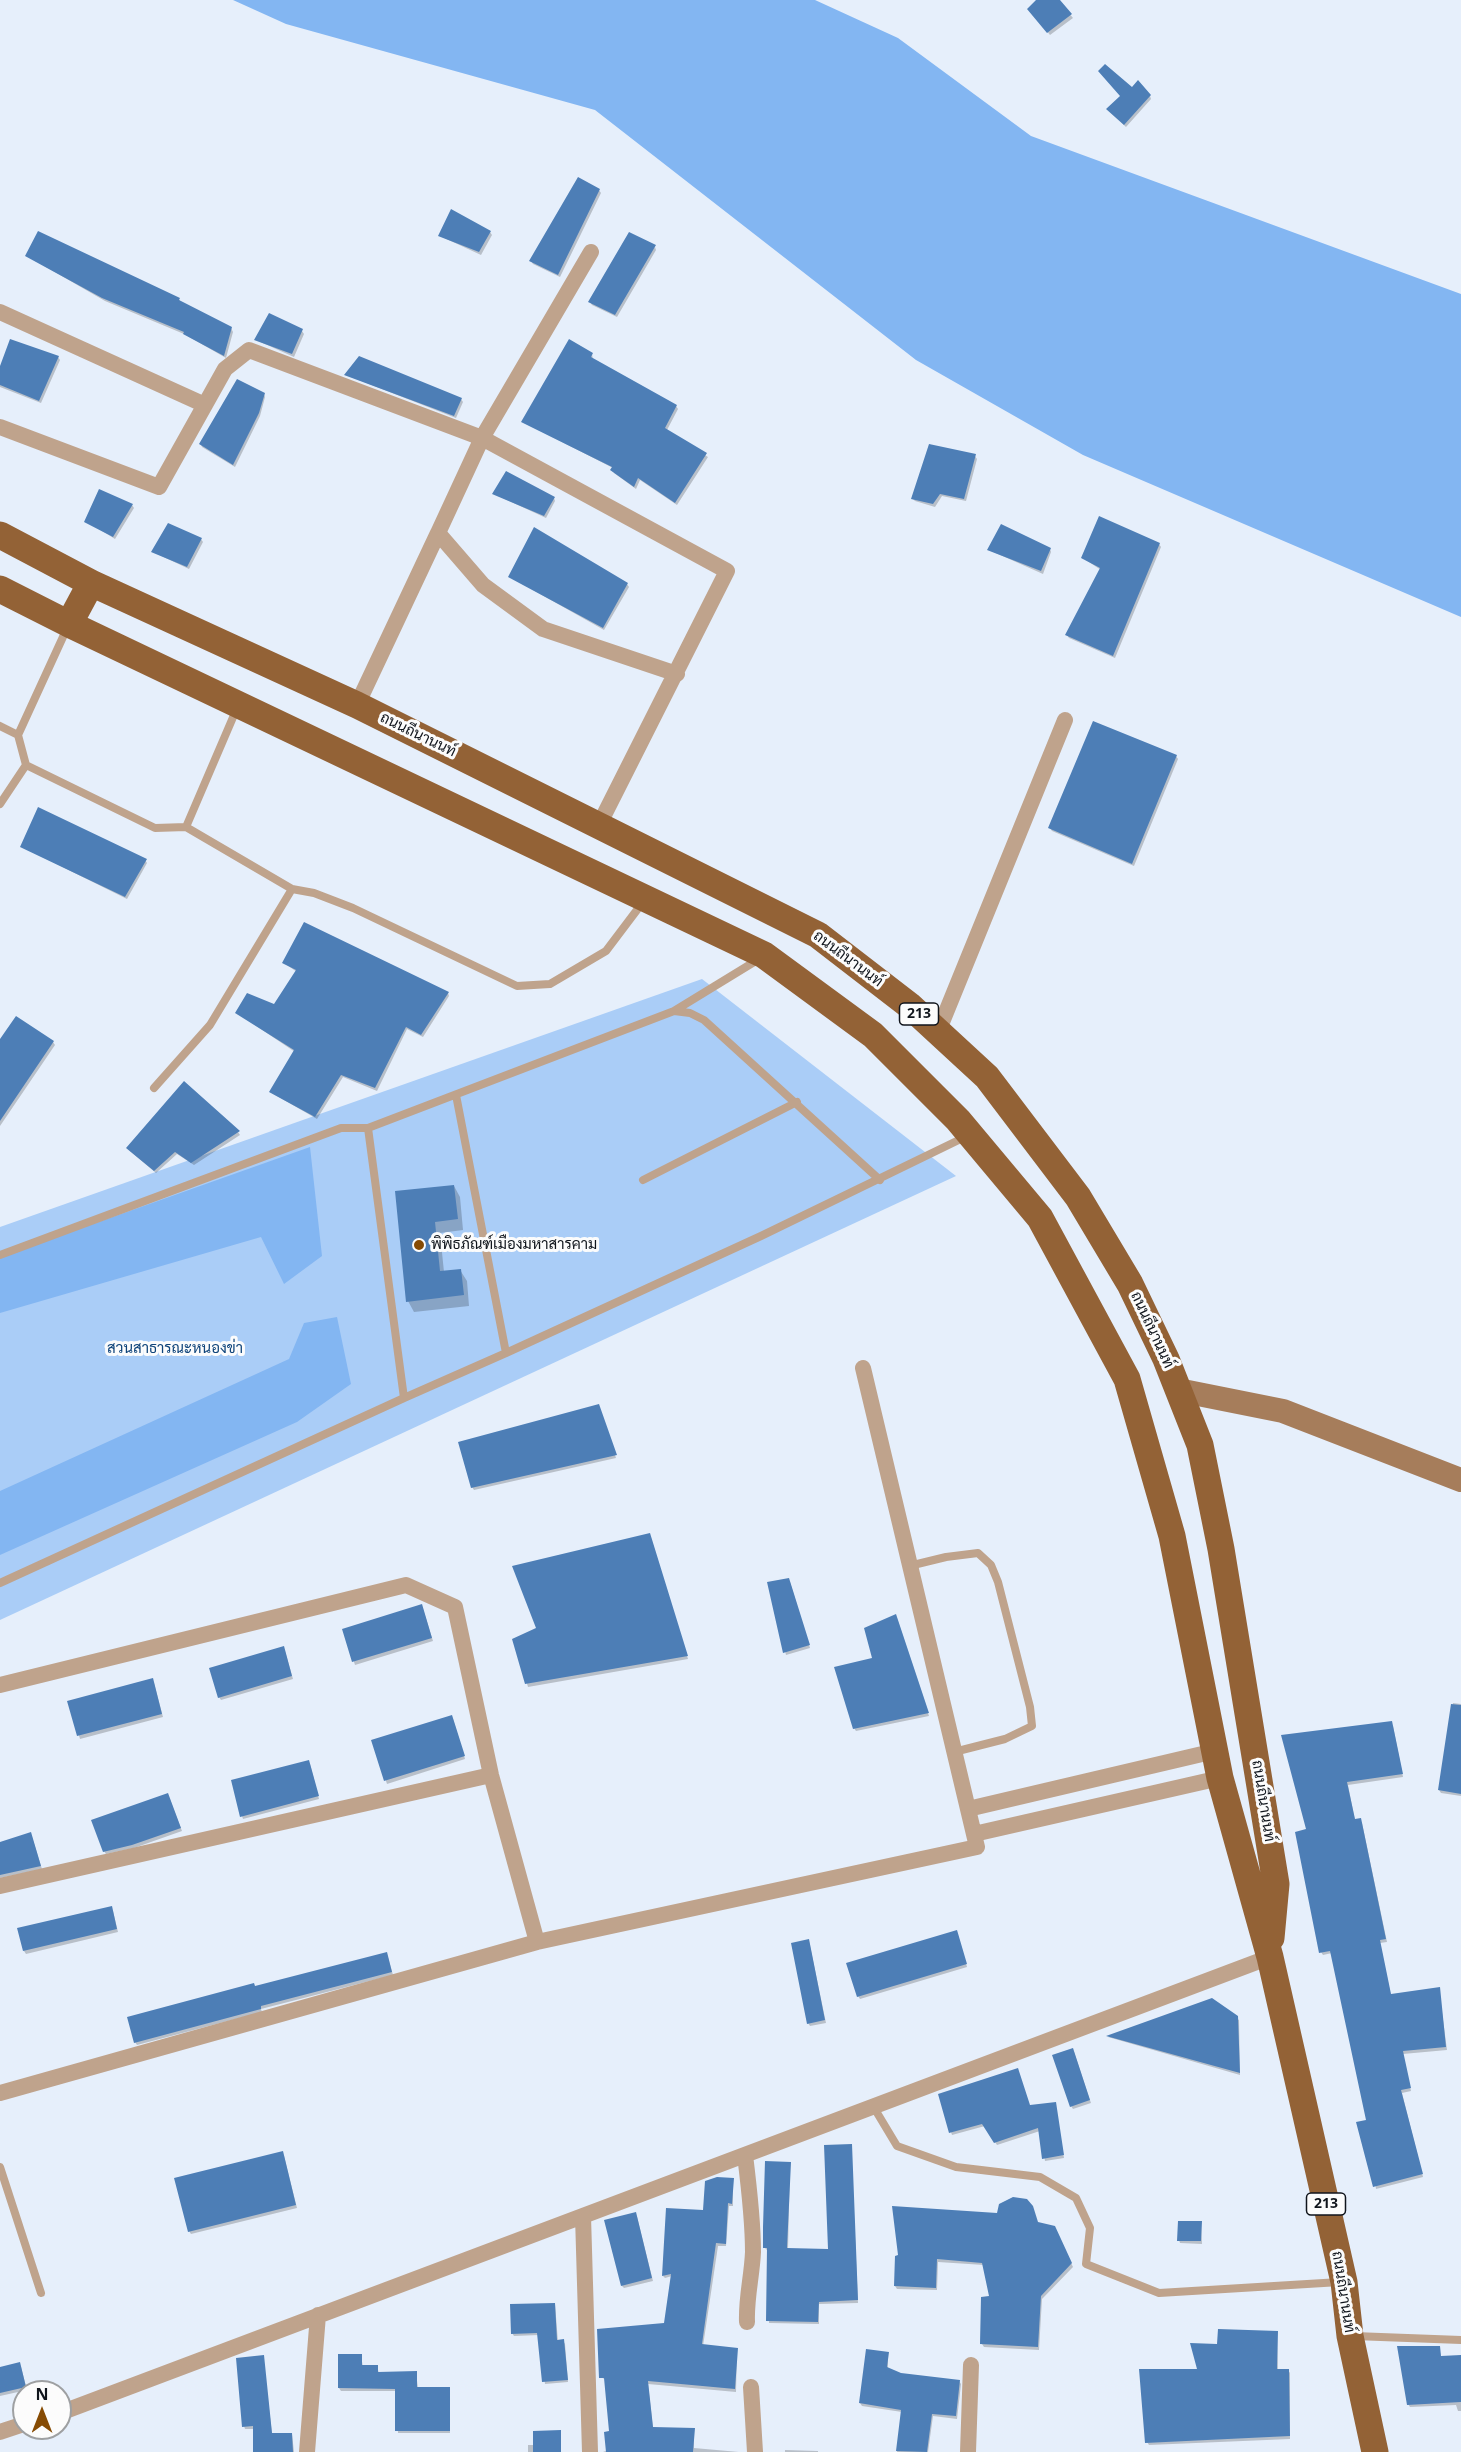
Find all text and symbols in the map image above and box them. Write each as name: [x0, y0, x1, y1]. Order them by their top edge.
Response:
street label: ถนนถีนานนท์: [377, 709, 459, 761]
street label: ถนนถีนานนท์: [810, 927, 886, 991]
road number: 213: [900, 1003, 938, 1025]
place label: พิพิธภัณฑ์เมืองมหาสารคาม: [431, 1236, 597, 1254]
marker: พิพิธภัณฑ์เมืองมหาสารคาม: [412, 1238, 426, 1252]
street label: ถนนถีนานนท์: [1126, 1289, 1178, 1371]
park label: สวนสาธารณะหนองข่า: [107, 1340, 243, 1358]
street label: ถนนถีนานนท์: [1248, 1759, 1278, 1843]
road number: 213: [1306, 2193, 1346, 2215]
street label: ถนนถีนานนท์: [1328, 2250, 1358, 2334]
north arrow: [12, 2380, 72, 2440]
text: N: [35, 2383, 49, 2405]

